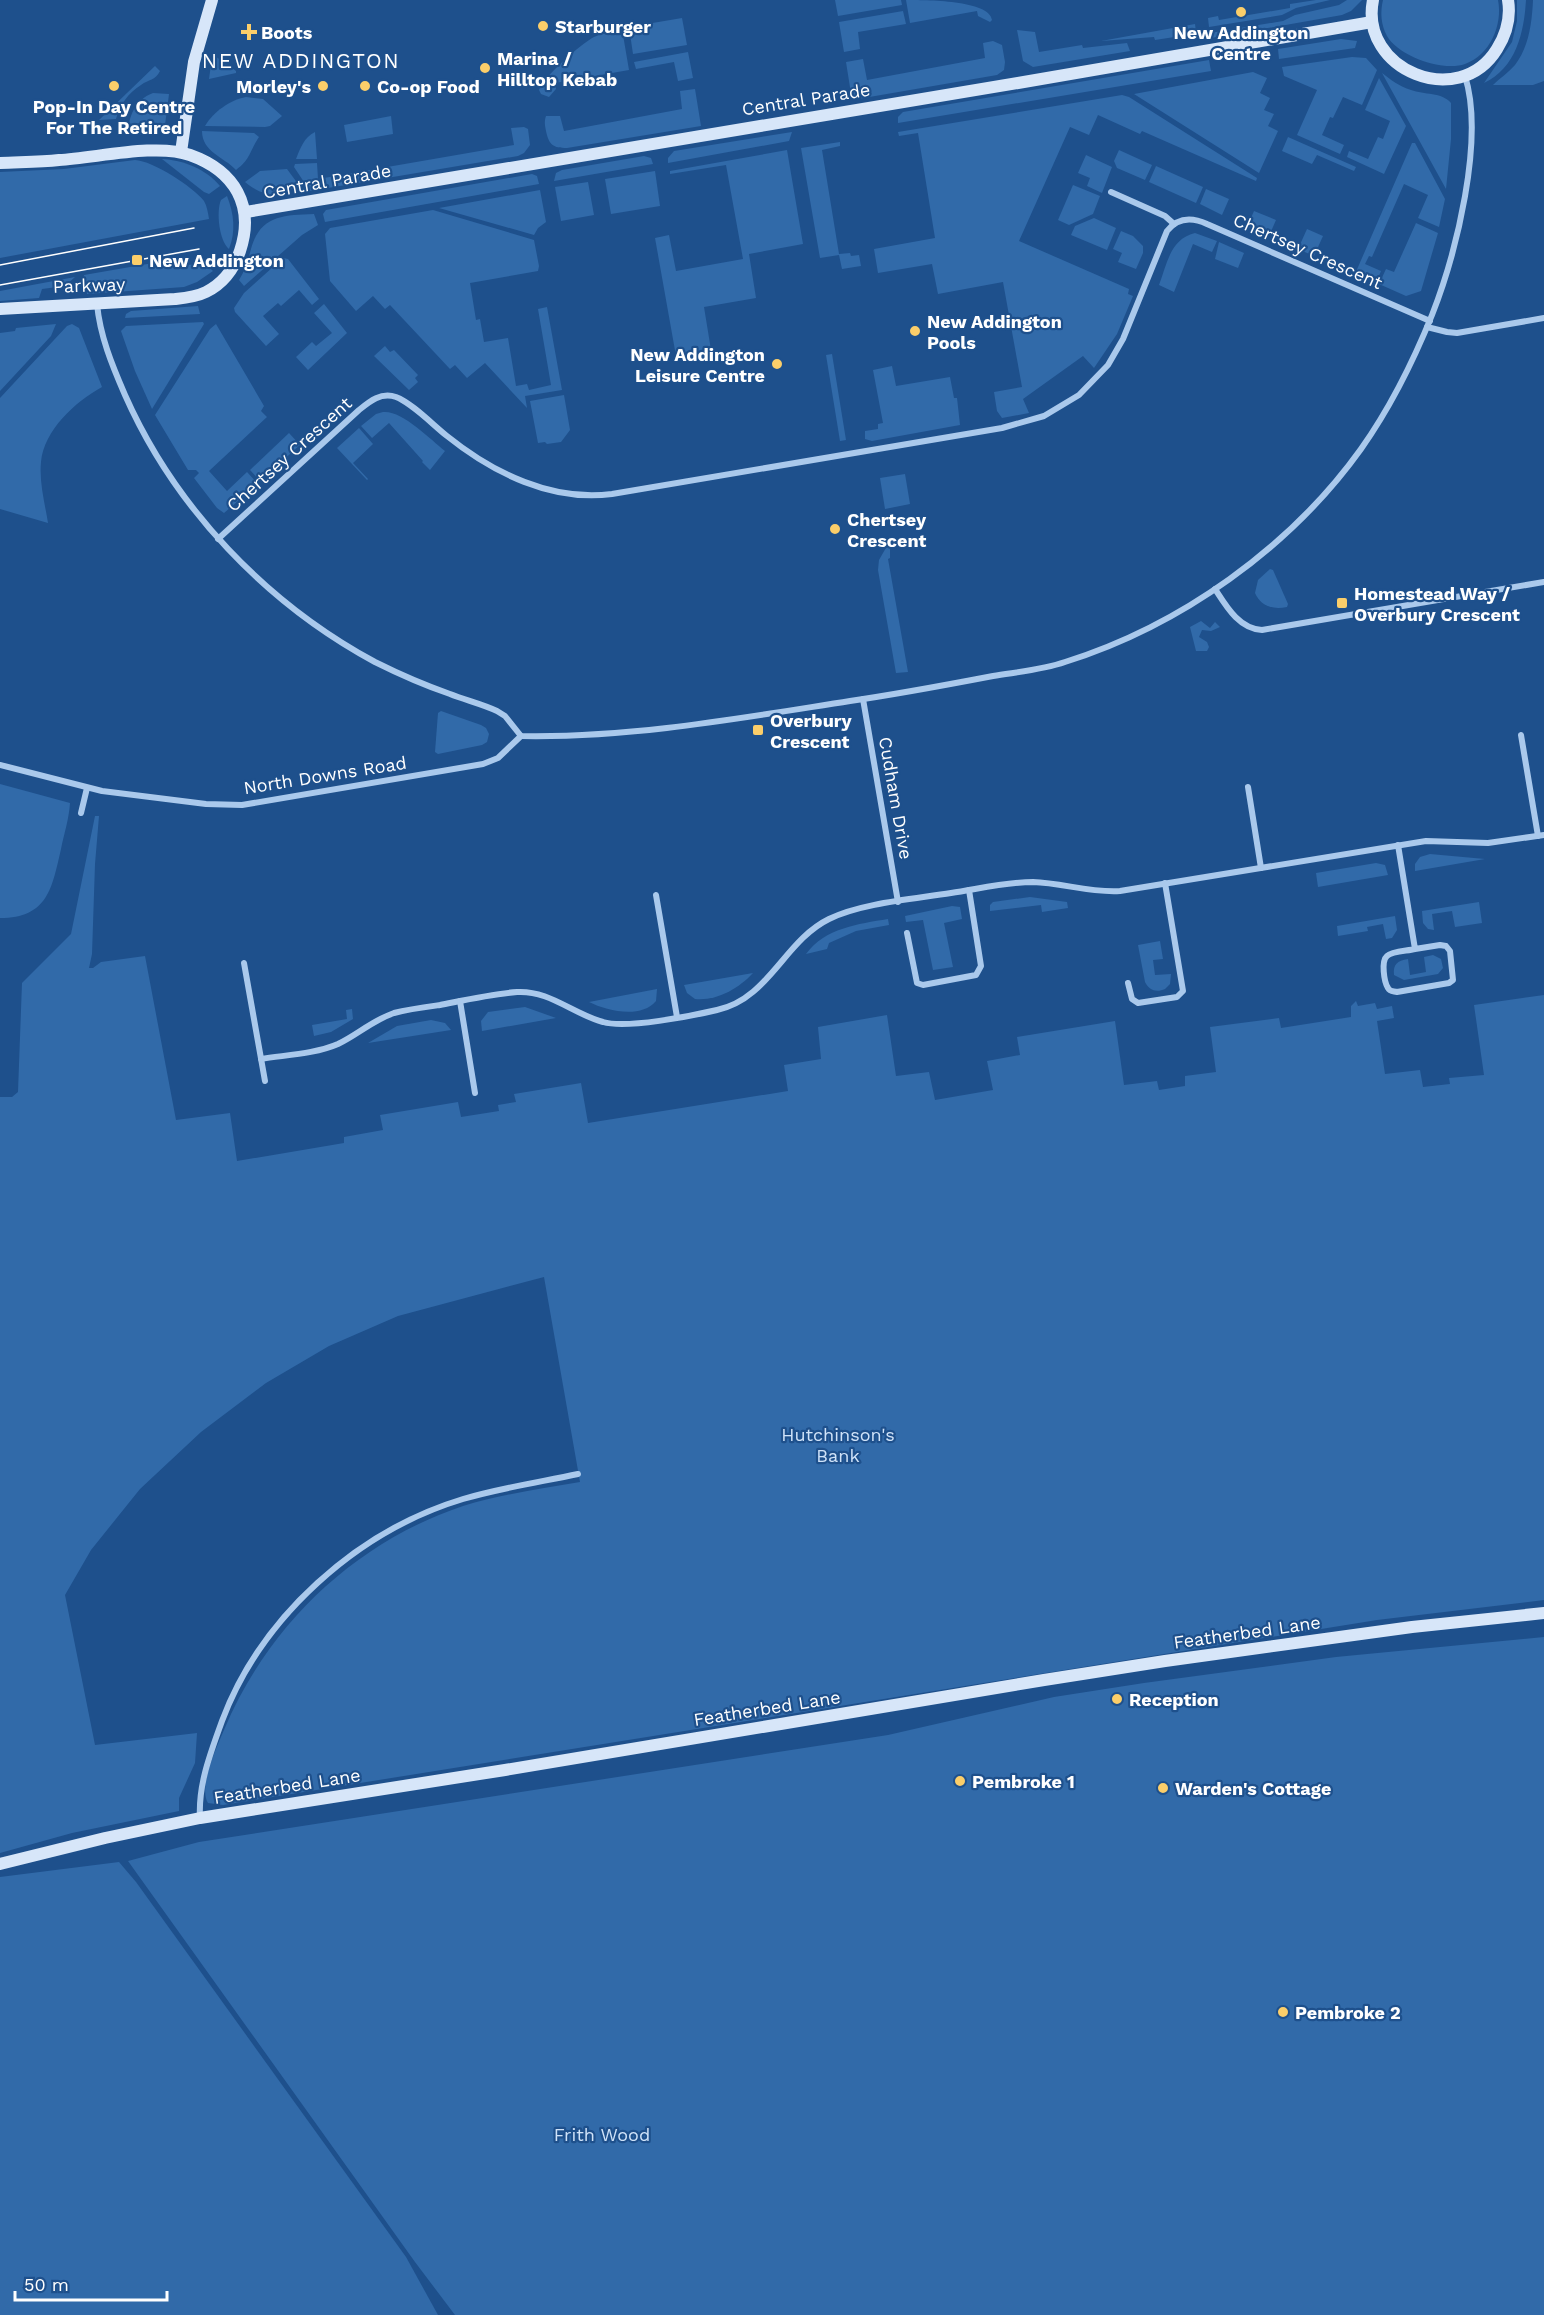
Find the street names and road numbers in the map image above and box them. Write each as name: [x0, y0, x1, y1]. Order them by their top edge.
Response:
street label: Central Parade: [740, 78, 872, 120]
street label: Central Parade: [261, 159, 393, 203]
street label: Chertsey Crescent: [1230, 209, 1386, 294]
street label: Parkway: [52, 273, 126, 297]
street label: Chertsey Crescent: [222, 392, 356, 516]
street label: Cudham Drive: [875, 735, 917, 861]
street label: North Downs Road: [242, 752, 408, 798]
street label: Featherbed Lane: [1172, 1611, 1322, 1653]
street label: Featherbed Lane: [692, 1686, 842, 1730]
street label: Featherbed Lane: [212, 1764, 362, 1808]

